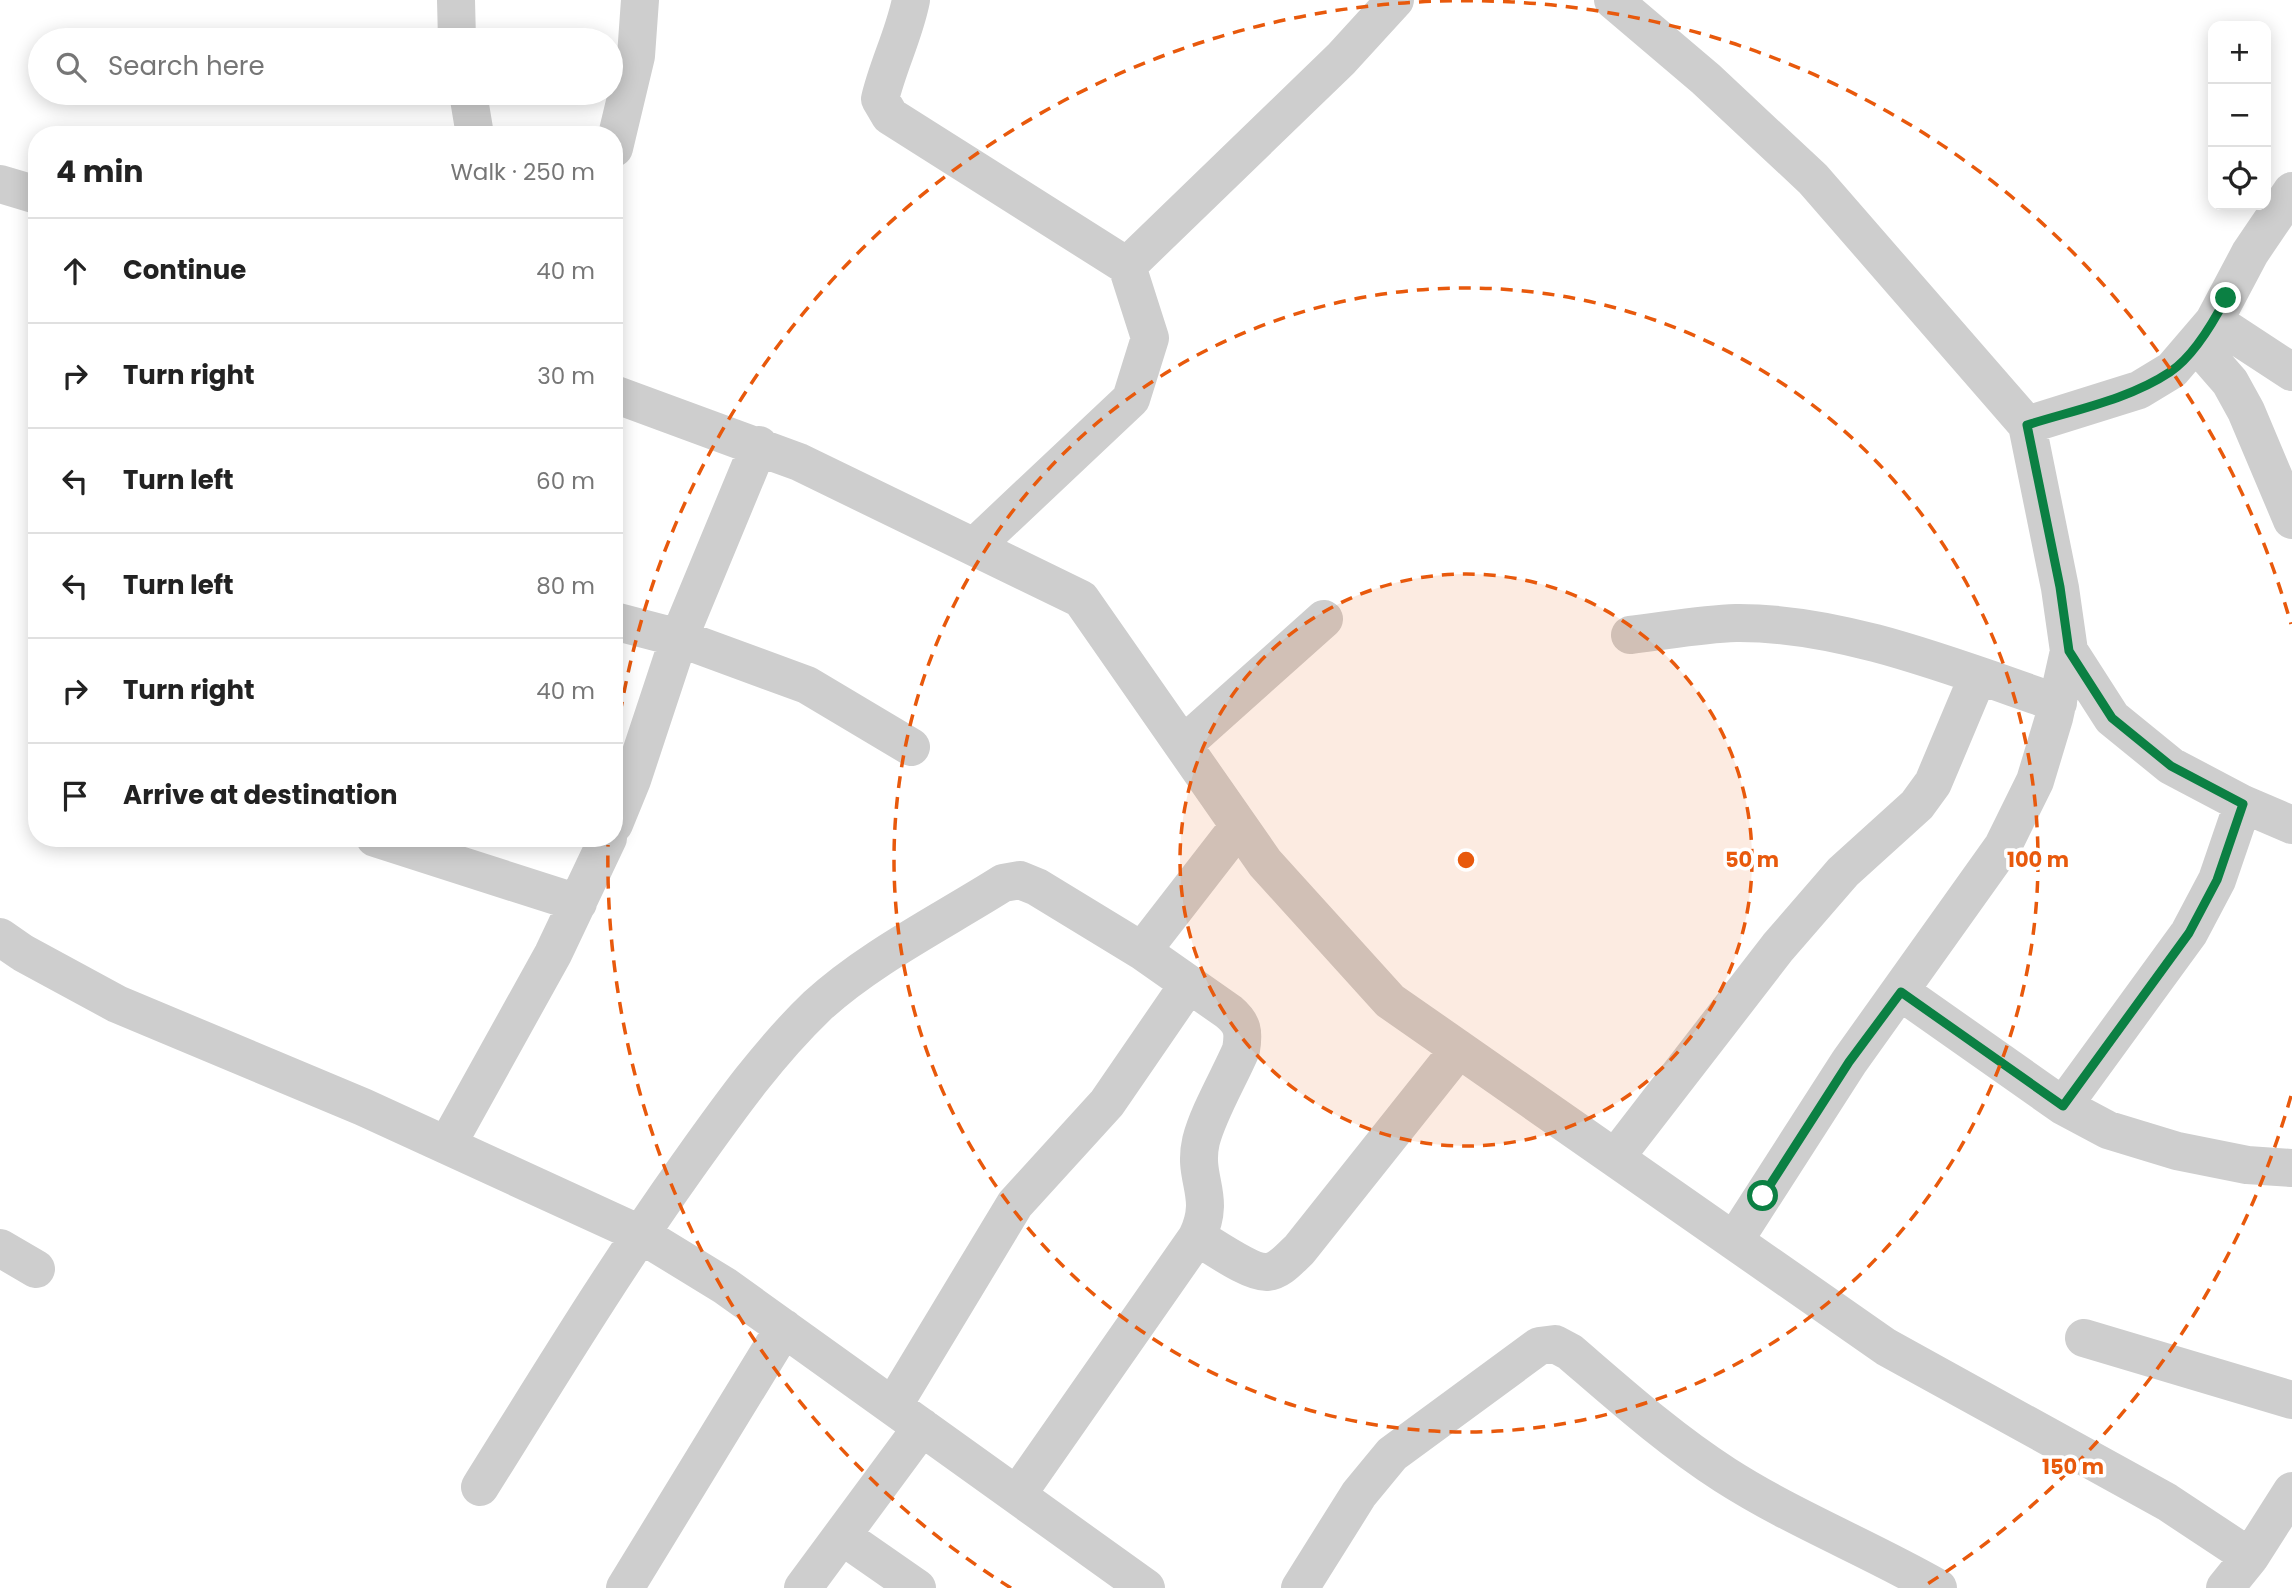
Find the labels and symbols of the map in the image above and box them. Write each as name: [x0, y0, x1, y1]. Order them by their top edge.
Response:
route end: [2210, 282, 2241, 313]
text: 50 m: [1725, 845, 1779, 874]
text: 100 m: [2007, 845, 2069, 874]
centre of rings: [1454, 848, 1478, 872]
route start: [1747, 1180, 1778, 1211]
text: 150 m: [2042, 1452, 2104, 1481]

